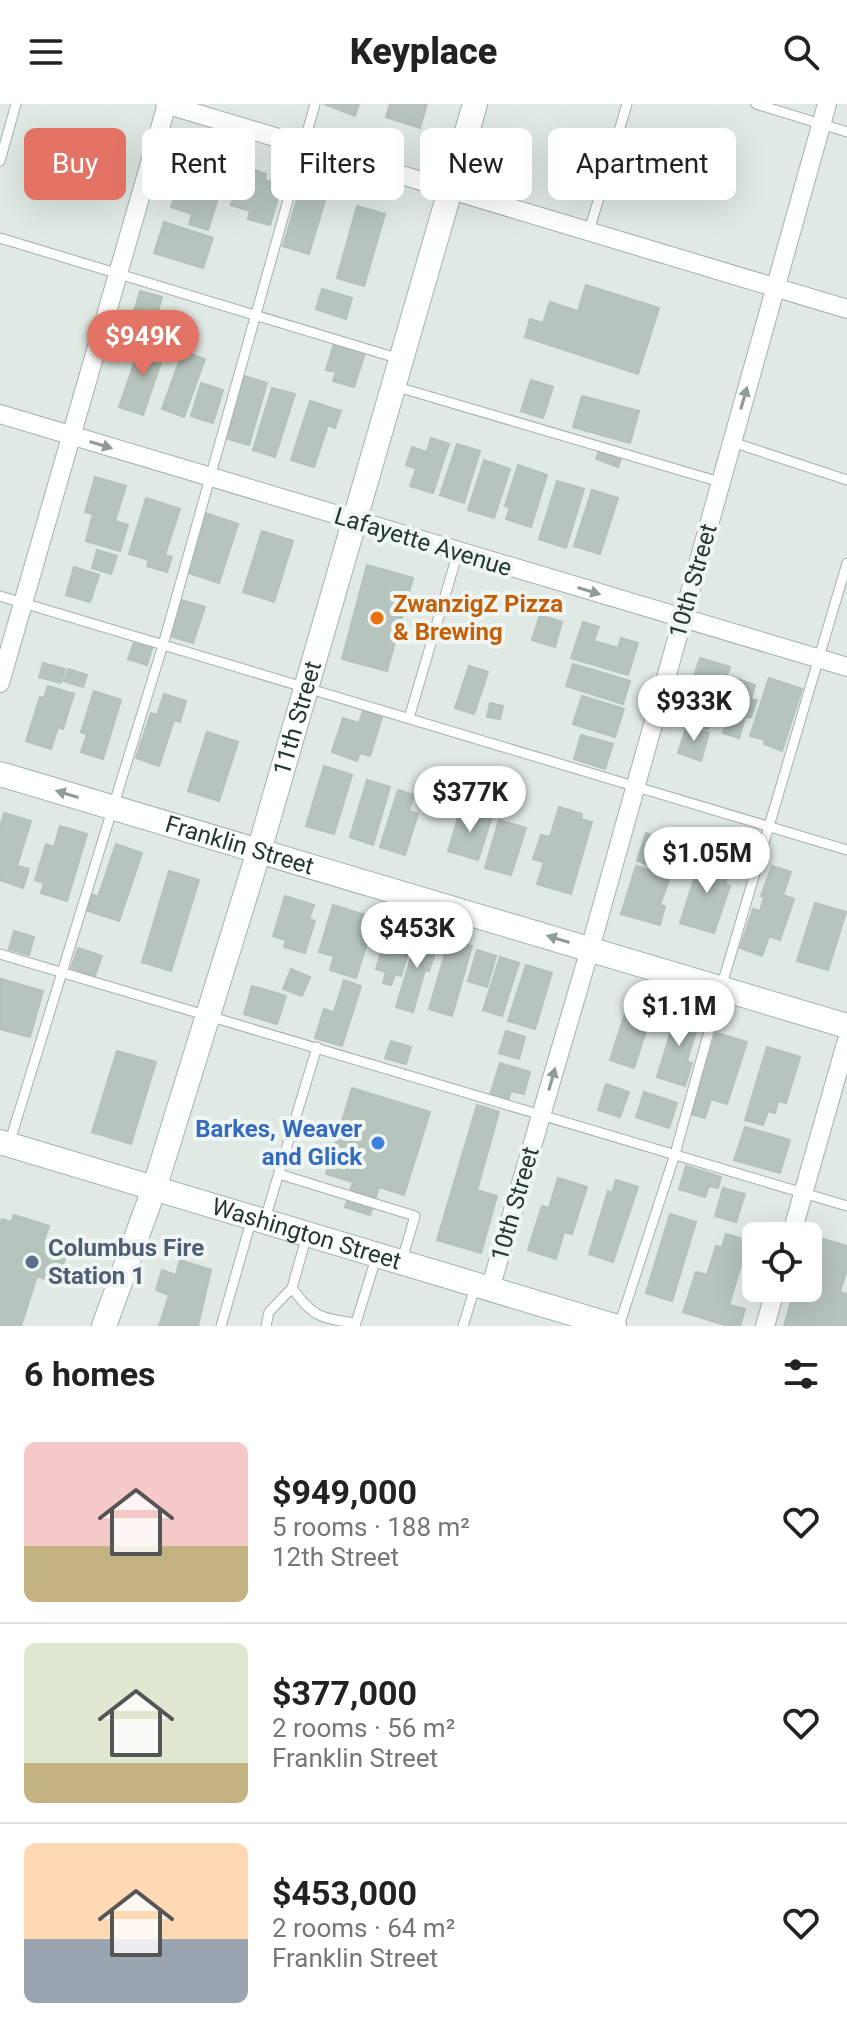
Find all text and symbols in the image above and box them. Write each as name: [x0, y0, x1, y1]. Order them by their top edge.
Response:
icon: menu: [24, 30, 68, 74]
icon: search: [779, 30, 823, 74]
text: Keyplace: [350, 31, 497, 73]
chip: Buy: [24, 128, 126, 200]
chip: Rent: [142, 128, 255, 200]
chip: Filters: [271, 128, 404, 200]
chip: New: [420, 128, 532, 200]
chip: Apartment: [548, 128, 736, 200]
pin: $949K: [87, 310, 199, 378]
text: $949K: [105, 321, 181, 351]
one-way arrow: [738, 386, 751, 410]
one-way arrow: [90, 439, 114, 452]
street label: Lafayette Avenue: [331, 502, 515, 582]
street label: 10th Street: [663, 521, 723, 641]
one-way arrow: [577, 585, 601, 598]
place label: ZwanzigZ Pizza & Brewing: [393, 590, 563, 646]
marker: ZwanzigZ Pizza & Brewing: [368, 609, 386, 627]
street label: 11th Street: [268, 658, 327, 778]
pin: $933K: [638, 675, 750, 743]
text: $933K: [656, 686, 732, 716]
pin: $377K: [414, 766, 526, 834]
text: $377K: [432, 777, 508, 807]
one-way arrow: [54, 787, 78, 800]
street label: Franklin Street: [162, 810, 317, 881]
pin: $1.05M: [642, 827, 772, 895]
text: $1.05M: [662, 838, 752, 868]
pin: $453K: [361, 902, 473, 970]
text: $453K: [379, 913, 455, 943]
one-way arrow: [545, 932, 569, 945]
pin: $1.1M: [623, 980, 735, 1048]
text: $1.1M: [641, 991, 717, 1021]
one-way arrow: [546, 1067, 559, 1091]
place label: Barkes, Weaver and Glick: [195, 1115, 363, 1171]
marker: Barkes, Weaver and Glick: [369, 1134, 387, 1152]
street label: 10th Street: [485, 1144, 545, 1264]
street label: Washington Street: [209, 1192, 405, 1275]
map controls: [742, 1222, 822, 1302]
button: locate: [742, 1222, 822, 1302]
place label: Columbus Fire Station 1: [48, 1234, 204, 1290]
marker: Columbus Fire Station 1: [23, 1253, 41, 1271]
icon: filters: [779, 1352, 823, 1396]
text: 6 homes: [24, 1354, 155, 1394]
text: $949,000: [272, 1472, 417, 1512]
icon: home: [88, 1474, 184, 1570]
icon: heart: [779, 1500, 823, 1544]
text: 5 rooms · 188 m²: [272, 1512, 470, 1542]
text: 12th Street: [272, 1542, 399, 1572]
text: $377,000: [272, 1673, 417, 1713]
icon: home: [88, 1675, 184, 1771]
icon: heart: [779, 1701, 823, 1745]
text: 2 rooms · 56 m²: [272, 1713, 455, 1743]
text: Franklin Street: [272, 1743, 438, 1773]
text: $453,000: [272, 1873, 417, 1913]
icon: home: [88, 1875, 184, 1971]
icon: heart: [779, 1901, 823, 1945]
text: 2 rooms · 64 m²: [272, 1913, 455, 1943]
text: Franklin Street: [272, 1943, 438, 1973]

